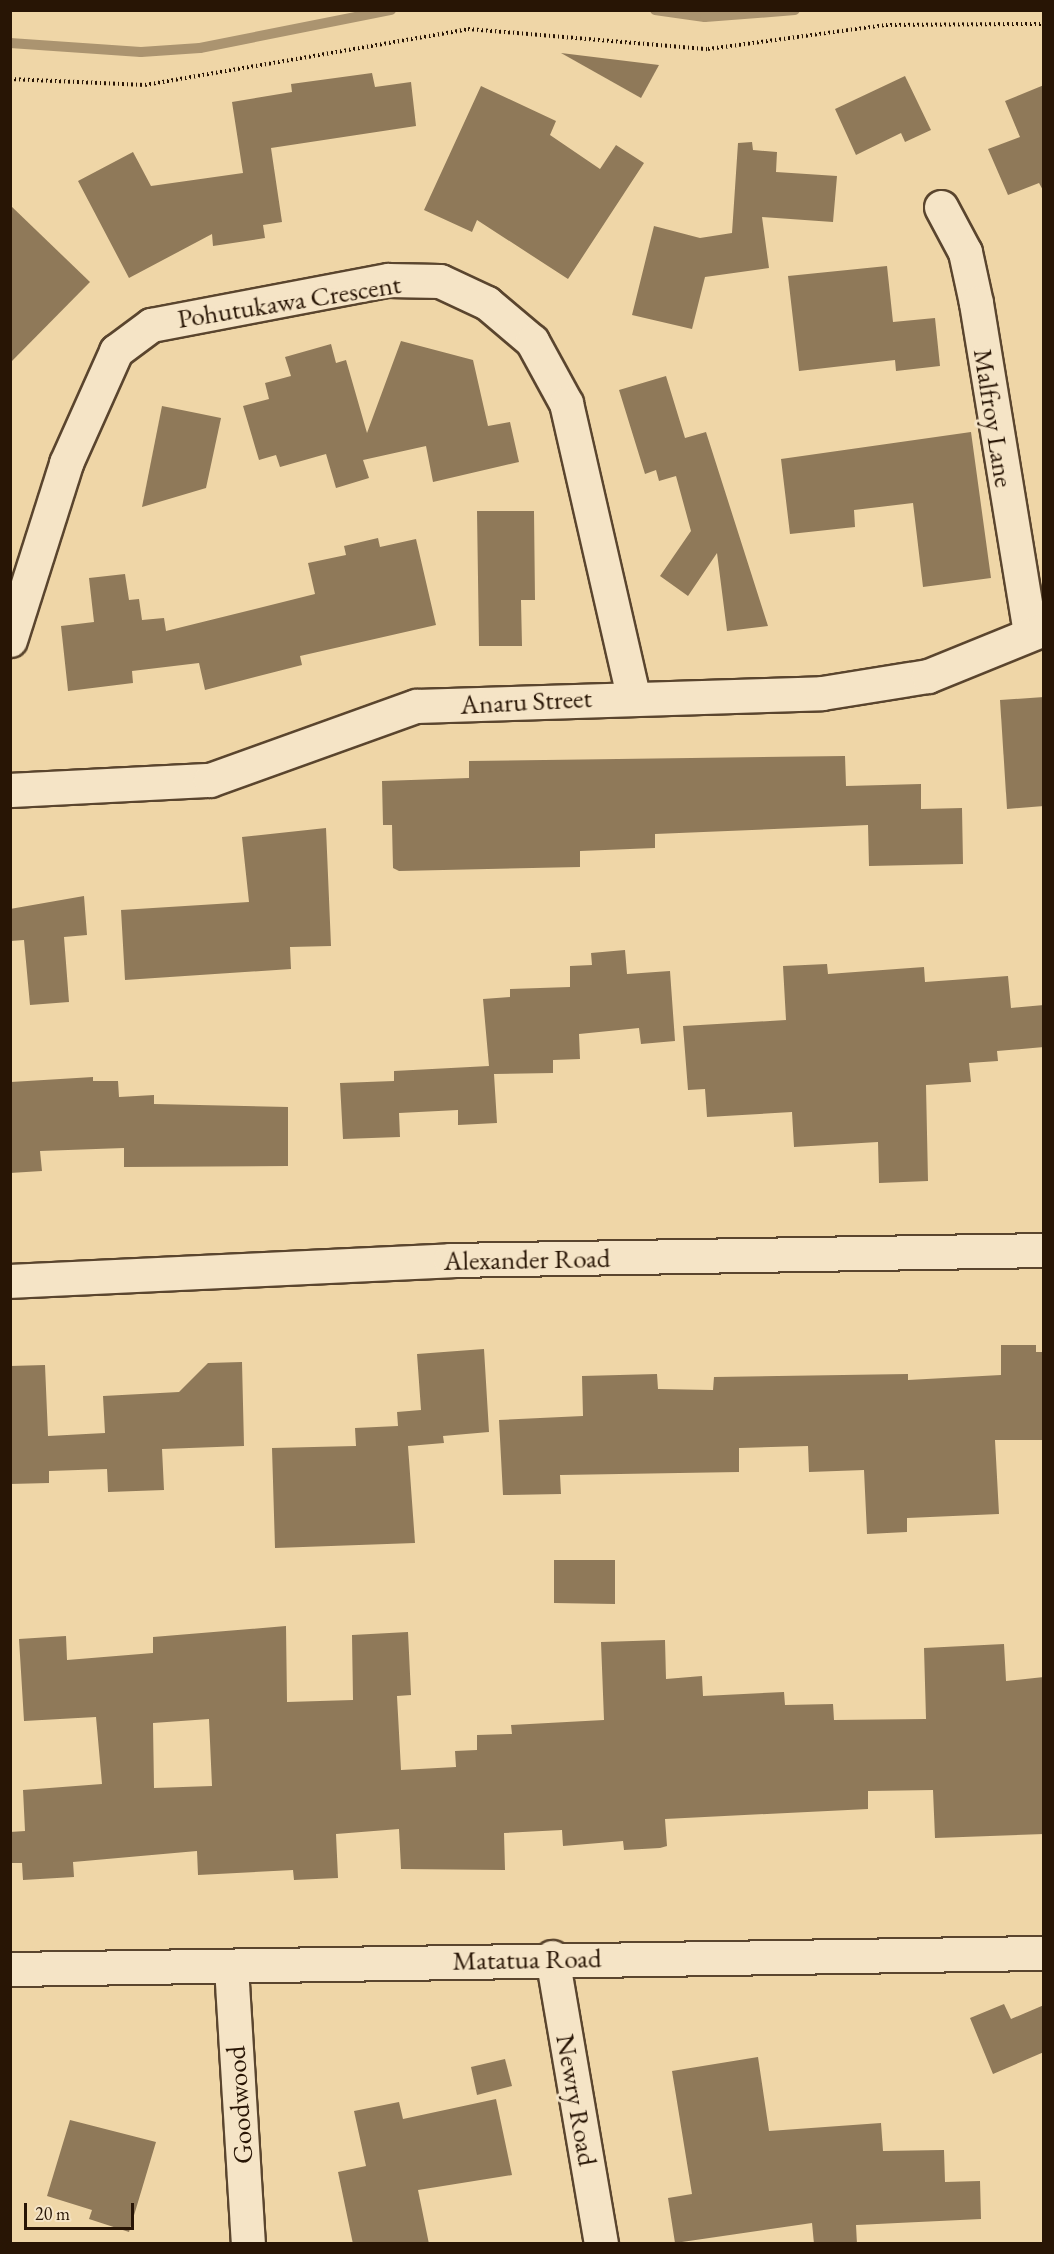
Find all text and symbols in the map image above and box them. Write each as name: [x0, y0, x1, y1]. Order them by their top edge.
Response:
street label: Pohutukawa Crescent: [175, 267, 403, 335]
street label: Malfroy Lane: [967, 346, 1021, 490]
street label: Anaru Street: [459, 681, 593, 721]
street label: Alexander Road: [443, 1241, 611, 1277]
street label: Matatua Road: [452, 1942, 602, 1976]
street label: Newry Road: [549, 2032, 605, 2168]
street label: Goodwood: [219, 2045, 259, 2165]
scale bar: [27, 2191, 136, 2229]
text: 20 m: [35, 2202, 70, 2225]

